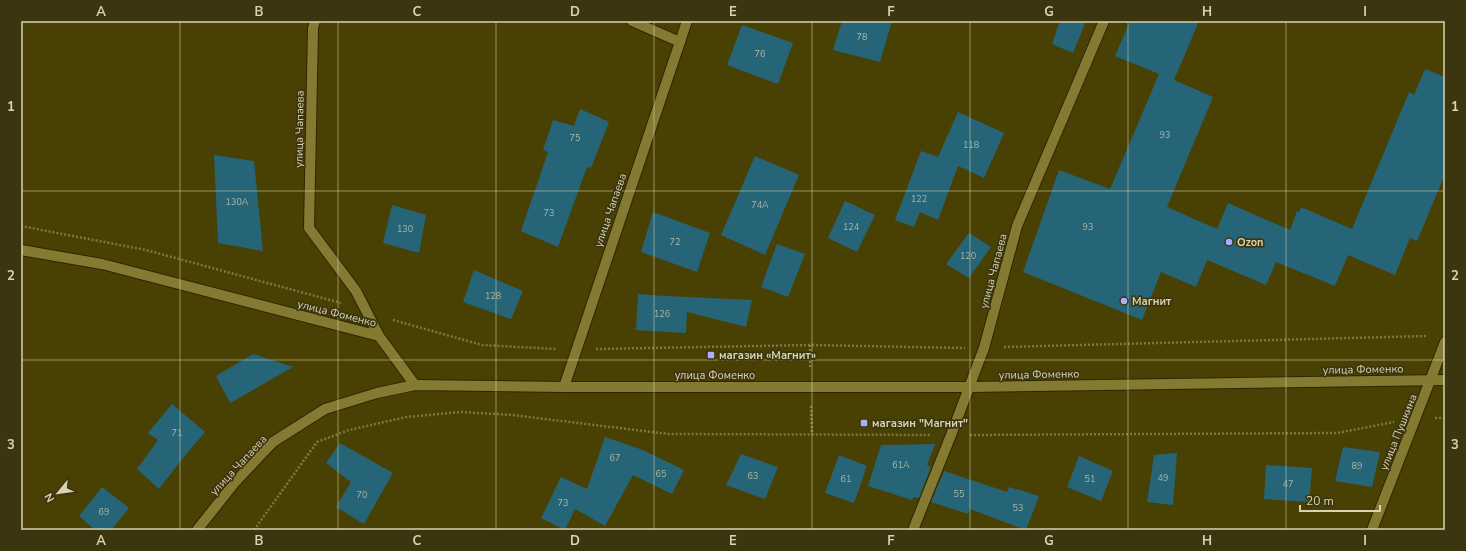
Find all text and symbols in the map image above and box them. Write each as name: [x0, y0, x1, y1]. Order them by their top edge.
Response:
text: A: [96, 3, 106, 21]
text: B: [255, 3, 264, 21]
text: C: [413, 3, 422, 21]
text: D: [570, 3, 580, 21]
text: E: [729, 3, 737, 21]
text: F: [887, 3, 895, 21]
text: G: [1044, 3, 1054, 21]
text: H: [1202, 3, 1212, 21]
text: I: [1363, 3, 1367, 21]
house number: 78: [857, 31, 867, 43]
house number: 76: [755, 48, 765, 60]
street label: улица Чапаева: [291, 90, 308, 168]
text: 1: [7, 98, 15, 116]
text: 1: [1451, 98, 1459, 116]
house number: 93: [1160, 129, 1170, 141]
house number: 75: [570, 132, 580, 144]
house number: 118: [963, 139, 979, 151]
street label: улица Чапаева: [591, 171, 630, 249]
house number: 122: [911, 193, 927, 205]
house number: 130А: [226, 196, 249, 208]
house number: 74А: [751, 199, 769, 211]
house number: 73: [544, 207, 554, 219]
house number: 124: [843, 221, 860, 233]
house number: 93: [1083, 221, 1093, 233]
house number: 130: [397, 223, 413, 235]
street label: улица Чапаева: [976, 232, 1011, 310]
place label: Ozon: [1237, 235, 1264, 250]
house number: 72: [670, 236, 680, 248]
marker: Ozon: [1224, 237, 1234, 247]
house number: 120: [960, 250, 976, 262]
text: 2: [7, 267, 15, 285]
text: 2: [1451, 267, 1459, 285]
house number: 128: [485, 290, 501, 302]
place label: Магнит: [1132, 294, 1172, 309]
street label: улица Фоменко: [296, 296, 378, 331]
marker: Магнит: [1119, 296, 1129, 306]
house number: 126: [654, 308, 670, 320]
place label: магазин «Магнит»: [719, 348, 816, 363]
marker: магазин «Магнит»: [706, 350, 716, 360]
street label: улица Фоменко: [1323, 361, 1403, 378]
street label: улица Фоменко: [999, 366, 1079, 383]
street label: улица Фоменко: [675, 368, 755, 383]
street label: улица Пушкина: [1376, 392, 1421, 473]
place label: магазин "Магнит": [872, 416, 968, 431]
marker: магазин "Магнит": [859, 418, 869, 428]
house number: 71: [172, 427, 182, 439]
street label: улица Чапаева: [207, 432, 270, 499]
text: 3: [7, 436, 15, 454]
text: 3: [1451, 436, 1459, 454]
house number: 67: [610, 452, 620, 464]
house number: 61А: [892, 459, 910, 471]
house number: 89: [1352, 460, 1362, 472]
house number: 65: [656, 468, 666, 480]
house number: 63: [748, 470, 758, 482]
house number: 49: [1158, 472, 1168, 484]
north arrow: [38, 473, 78, 513]
house number: 61: [841, 473, 851, 485]
house number: 51: [1085, 473, 1095, 485]
house number: 47: [1283, 478, 1293, 490]
scale bar: [1300, 487, 1380, 513]
house number: 55: [954, 488, 964, 500]
house number: 70: [357, 489, 367, 501]
text: N: [41, 490, 58, 505]
text: 20 m: [1306, 493, 1334, 509]
house number: 73: [558, 497, 568, 509]
house number: 53: [1013, 502, 1023, 514]
house number: 69: [99, 506, 109, 518]
text: A: [96, 532, 106, 550]
text: B: [255, 532, 264, 550]
text: C: [413, 532, 422, 550]
text: D: [570, 532, 580, 550]
text: E: [729, 532, 737, 550]
text: F: [887, 532, 895, 550]
text: G: [1044, 532, 1054, 550]
text: H: [1202, 532, 1212, 550]
text: I: [1363, 532, 1367, 550]

